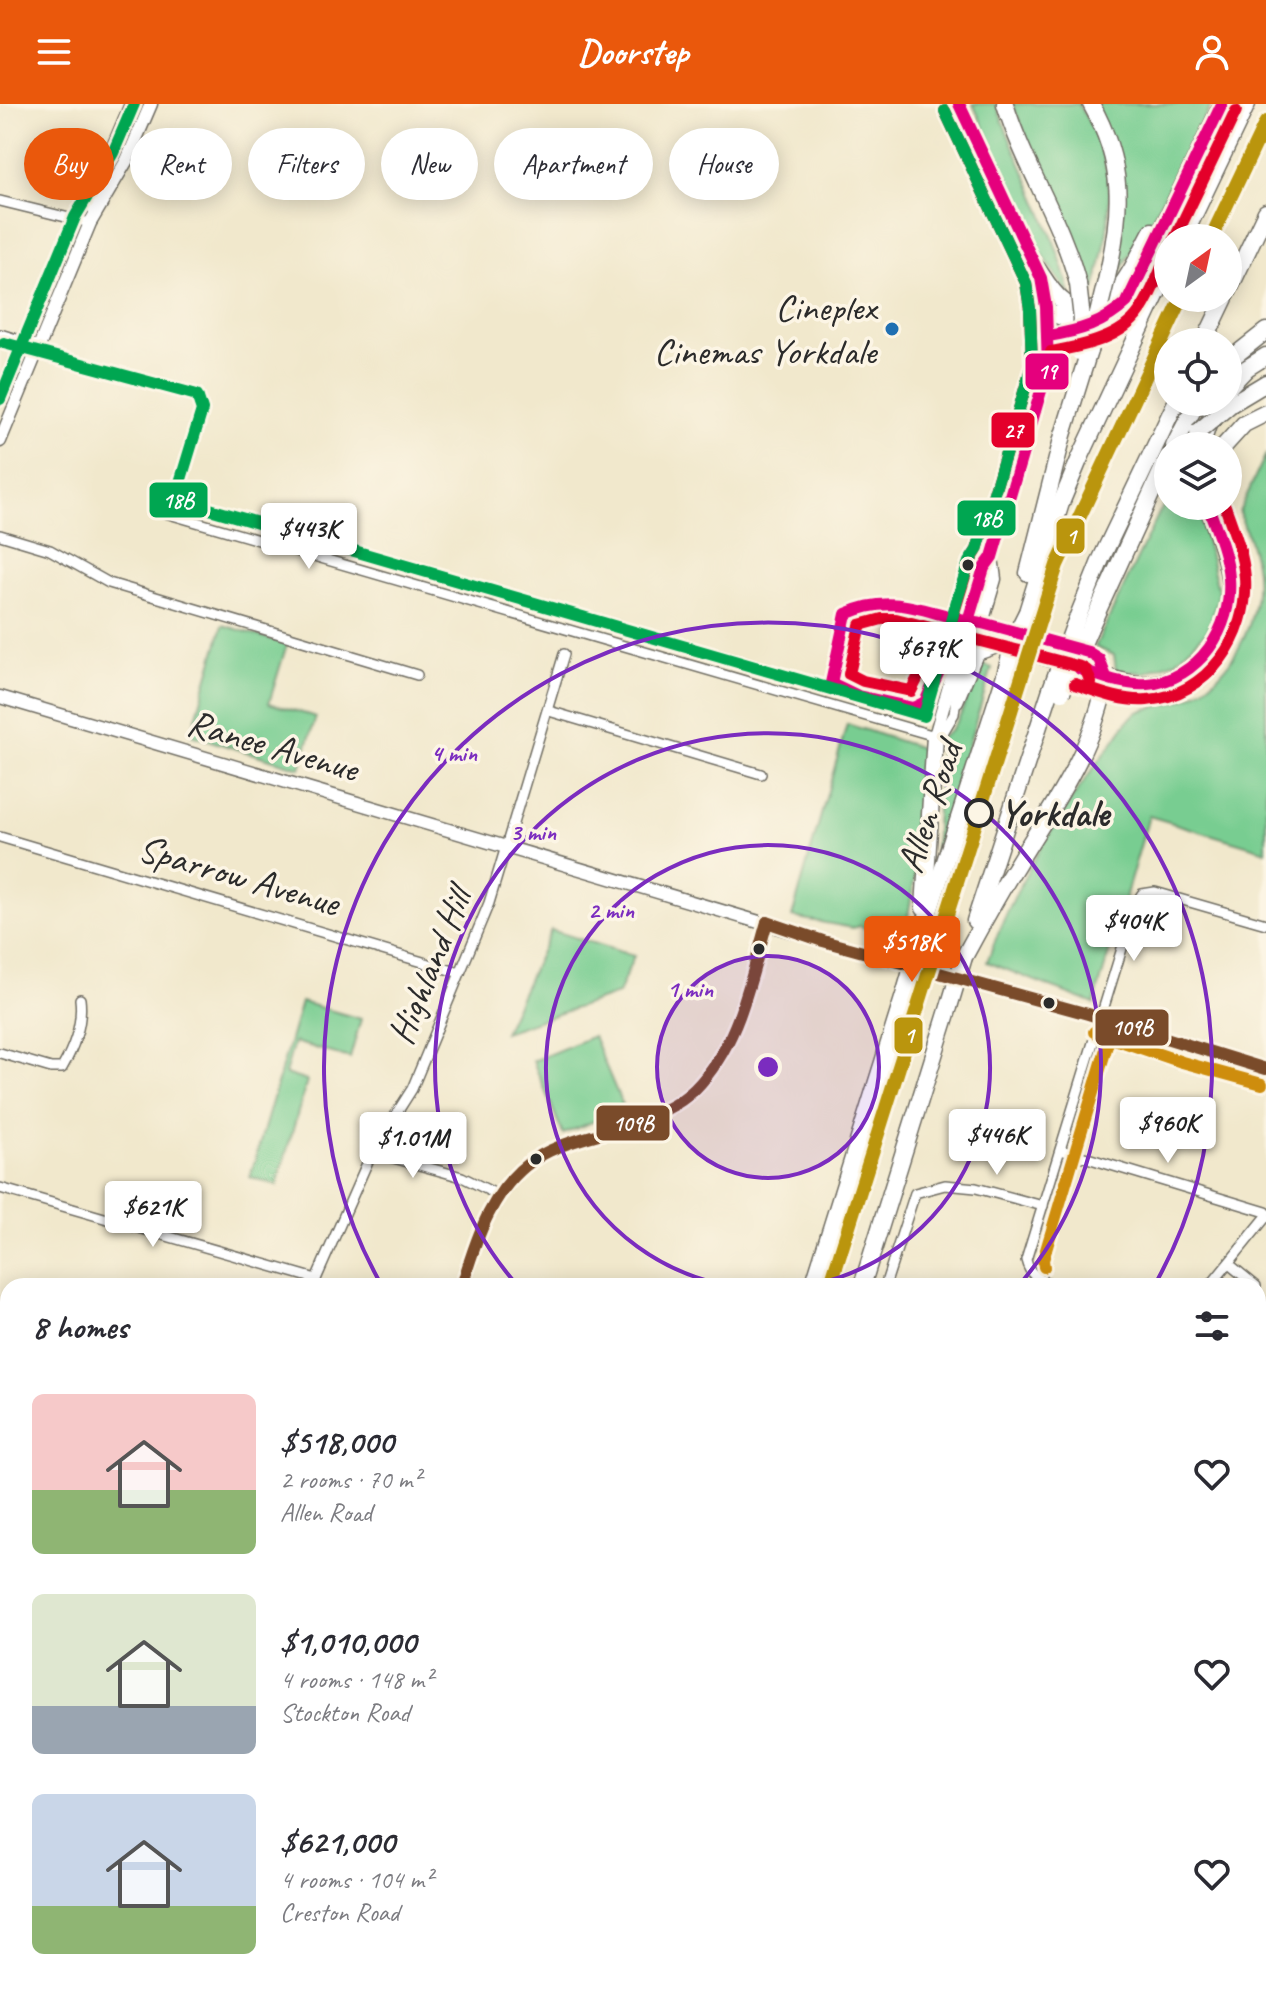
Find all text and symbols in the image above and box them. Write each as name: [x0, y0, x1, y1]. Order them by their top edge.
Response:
text: Doorstep: [578, 29, 688, 75]
icon: menu: [32, 30, 76, 74]
icon: person: [1190, 30, 1234, 74]
chip: Buy: [24, 128, 114, 200]
chip: Rent: [130, 128, 232, 200]
chip: Filters: [248, 128, 365, 200]
chip: New: [381, 128, 478, 200]
chip: Apartment: [494, 128, 653, 200]
chip: House: [669, 128, 779, 200]
north arrow: [1154, 224, 1242, 312]
map controls: [1154, 224, 1242, 520]
place label: Cineplex Cinemas Yorkdale: [654, 284, 879, 375]
marker: Cineplex Cinemas Yorkdale: [883, 320, 901, 338]
button: locate: [1154, 328, 1242, 416]
line badge: 19: [1024, 352, 1070, 391]
text: 19: [1037, 358, 1059, 386]
line badge: 27: [990, 411, 1036, 449]
text: 27: [1003, 417, 1025, 445]
button: layers: [1154, 432, 1242, 520]
line badge: 18B: [148, 481, 209, 519]
text: 18B: [162, 487, 195, 515]
line badge: 18B: [956, 499, 1017, 537]
pin: $443K: [253, 503, 365, 571]
text: 18B: [970, 505, 1003, 533]
text: $443K: [279, 512, 339, 545]
line badge: 1: [1055, 517, 1086, 555]
text: 1: [1066, 523, 1078, 551]
unlabelled marker: [960, 557, 976, 573]
pin: $679K: [872, 622, 984, 690]
text: $679K: [898, 631, 958, 664]
street label: Ranee Avenue: [182, 699, 366, 793]
street label: Allen Road: [886, 730, 974, 878]
text: 4 min: [431, 738, 478, 768]
place label: Yorkdale: [1000, 790, 1112, 837]
marker: Yorkdale: [965, 799, 993, 827]
text: 3 min: [510, 817, 557, 847]
street label: Sparrow Avenue: [133, 824, 347, 927]
street label: Highland Hill: [377, 875, 484, 1051]
text: 2 min: [588, 895, 635, 925]
pin: $404K: [1078, 895, 1190, 963]
text: $404K: [1104, 904, 1164, 937]
pin: $518K: [856, 916, 968, 984]
text: $518K: [882, 925, 942, 958]
unlabelled marker: [751, 941, 767, 957]
text: 1 min: [667, 974, 714, 1004]
unlabelled marker: [1041, 995, 1057, 1011]
line badge: 109B: [1094, 1008, 1170, 1047]
text: 109B: [1112, 1014, 1154, 1042]
line badge: 1: [893, 1016, 924, 1055]
text: 1: [904, 1022, 916, 1050]
centre of rings: [754, 1053, 782, 1081]
pin: $960K: [1112, 1097, 1224, 1165]
line badge: 109B: [595, 1104, 671, 1142]
text: $960K: [1138, 1106, 1198, 1139]
pin: $446K: [941, 1109, 1053, 1177]
text: 109B: [613, 1110, 655, 1138]
pin: $1.01M: [348, 1112, 478, 1180]
text: $446K: [967, 1118, 1027, 1151]
text: $1.01M: [378, 1121, 448, 1154]
unlabelled marker: [528, 1151, 544, 1167]
pin: $621K: [97, 1181, 209, 1249]
text: $621K: [123, 1190, 183, 1223]
icon: filters: [1190, 1304, 1234, 1348]
text: 8 homes: [32, 1305, 128, 1348]
text: $518,000: [280, 1420, 393, 1463]
icon: home: [96, 1426, 192, 1522]
icon: heart: [1190, 1452, 1234, 1496]
text: 2 rooms · 70 m²: [280, 1463, 421, 1496]
text: Allen Road: [280, 1496, 372, 1529]
text: $1,010,000: [280, 1620, 416, 1663]
icon: home: [96, 1626, 192, 1722]
icon: heart: [1190, 1652, 1234, 1696]
text: 4 rooms · 148 m²: [280, 1663, 432, 1696]
text: Stockton Road: [280, 1696, 410, 1729]
text: $621,000: [280, 1820, 395, 1863]
icon: home: [96, 1826, 192, 1922]
icon: heart: [1190, 1852, 1234, 1896]
text: 4 rooms · 104 m²: [280, 1863, 432, 1896]
text: Creston Road: [280, 1896, 399, 1929]

